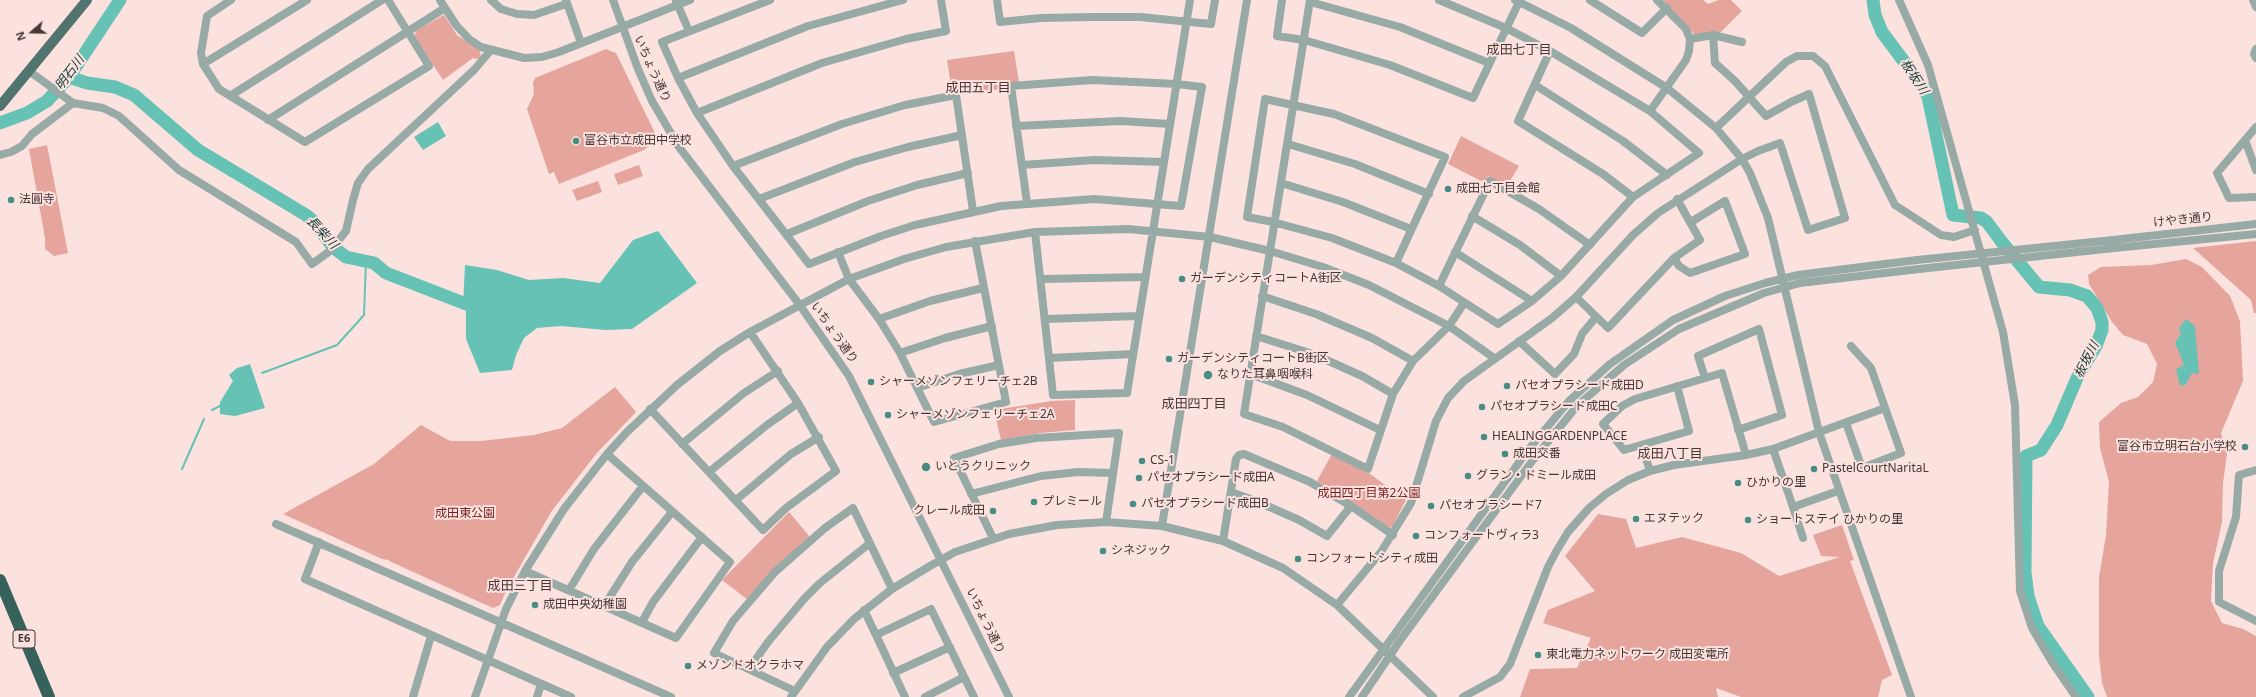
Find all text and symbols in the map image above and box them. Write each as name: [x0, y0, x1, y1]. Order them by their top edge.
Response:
north arrow: [12, 12, 52, 52]
text: N: [12, 30, 29, 43]
street label: いちょう通り: [631, 33, 673, 105]
district label: 成田七丁目: [1487, 42, 1551, 58]
water label: 明石川: [52, 53, 88, 93]
water label: 板坂川: [1897, 56, 1931, 98]
district label: 成田五丁目: [946, 80, 1010, 96]
place label: 富谷市立成田中学校: [584, 134, 692, 148]
marker: 富谷市立成田中学校: [571, 136, 581, 146]
place label: 成田七丁目会館: [1456, 182, 1540, 196]
marker: 成田七丁目会館: [1443, 184, 1453, 194]
place label: 法圓寺: [19, 193, 55, 207]
marker: 法圓寺: [6, 195, 16, 205]
street label: けやき通り: [2152, 210, 2214, 230]
water label: 長柴川: [303, 213, 341, 253]
place label: ガーデンシティコートA街区: [1190, 272, 1342, 286]
marker: ガーデンシティコートA街区: [1177, 274, 1187, 284]
street label: いちょう通り: [807, 299, 861, 367]
water label: 板坂川: [2071, 339, 2103, 381]
place label: ガーデンシティコートB街区: [1177, 352, 1329, 366]
marker: ガーデンシティコートB街区: [1164, 354, 1174, 364]
place label: なりた耳鼻咽喉科: [1217, 368, 1313, 382]
marker: なりた耳鼻咽喉科: [1202, 369, 1214, 381]
place label: シャーメゾンフェリーチェ2B: [879, 375, 1038, 389]
marker: シャーメゾンフェリーチェ2B: [866, 377, 876, 387]
place label: パセオプラシード成田D: [1515, 379, 1644, 393]
marker: パセオプラシード成田D: [1502, 381, 1512, 391]
district label: 成田四丁目: [1162, 396, 1226, 412]
place label: パセオプラシード成田C: [1490, 400, 1618, 414]
marker: パセオプラシード成田C: [1477, 402, 1487, 412]
place label: シャーメゾンフェリーチェ2A: [896, 408, 1055, 422]
marker: シャーメゾンフェリーチェ2A: [883, 410, 893, 420]
place label: HEALINGGARDENPLACE: [1492, 430, 1627, 444]
marker: HEALINGGARDENPLACE: [1479, 432, 1489, 442]
place label: 富谷市立明石台小学校: [2117, 440, 2237, 454]
marker: 富谷市立明石台小学校: [2240, 442, 2250, 452]
district label: 成田八丁目: [1638, 446, 1702, 462]
place label: 成田交番: [1513, 447, 1561, 461]
marker: 成田交番: [1500, 449, 1510, 459]
place label: CS-1: [1150, 454, 1175, 468]
marker: CS-1: [1137, 456, 1147, 466]
place label: いとうクリニック: [935, 460, 1031, 474]
marker: いとうクリニック: [920, 461, 932, 473]
place label: PastelCourtNaritaL: [1822, 462, 1929, 476]
marker: PastelCourtNaritaL: [1809, 464, 1819, 474]
place label: グラン・ドミール成田: [1476, 469, 1596, 483]
place label: パセオプラシード成田A: [1147, 471, 1275, 485]
marker: グラン・ドミール成田: [1463, 471, 1473, 481]
marker: パセオプラシード成田A: [1134, 473, 1144, 483]
place label: ひかりの里: [1746, 476, 1806, 490]
marker: ひかりの里: [1733, 478, 1743, 488]
park label: 成田四丁目第2公園: [1318, 487, 1420, 501]
place label: プレミール: [1042, 495, 1102, 509]
marker: プレミール: [1029, 497, 1039, 507]
place label: パセオプラシード成田B: [1141, 497, 1269, 511]
marker: パセオプラシード成田B: [1128, 499, 1138, 509]
place label: パセオプラシード7: [1439, 499, 1542, 513]
marker: パセオプラシード7: [1426, 501, 1436, 511]
place label: クレール成田: [913, 504, 985, 518]
marker: クレール成田: [988, 506, 998, 516]
park label: 成田東公園: [435, 507, 495, 521]
place label: エヌテック: [1644, 512, 1704, 526]
place label: ショートステイ ひかりの里: [1756, 513, 1903, 527]
marker: エヌテック: [1631, 514, 1641, 524]
marker: ショートステイ ひかりの里: [1743, 515, 1753, 525]
place label: コンフォートヴィラ3: [1424, 529, 1539, 543]
marker: コンフォートヴィラ3: [1411, 531, 1421, 541]
place label: シネジック: [1111, 544, 1171, 558]
marker: シネジック: [1098, 546, 1108, 556]
place label: コンフォートシティ成田: [1306, 552, 1438, 566]
marker: コンフォートシティ成田: [1293, 554, 1303, 564]
district label: 成田三丁目: [488, 578, 552, 594]
street label: いちょう通り: [963, 585, 1007, 657]
place label: 成田中央幼稚園: [543, 598, 627, 612]
marker: 成田中央幼稚園: [530, 600, 540, 610]
road number: E6: [13, 630, 35, 648]
place label: 東北電力ネットワーク 成田変電所: [1546, 648, 1729, 662]
marker: 東北電力ネットワーク 成田変電所: [1533, 650, 1543, 660]
place label: メゾンドオクラホマ: [696, 659, 804, 673]
marker: メゾンドオクラホマ: [683, 661, 693, 671]

